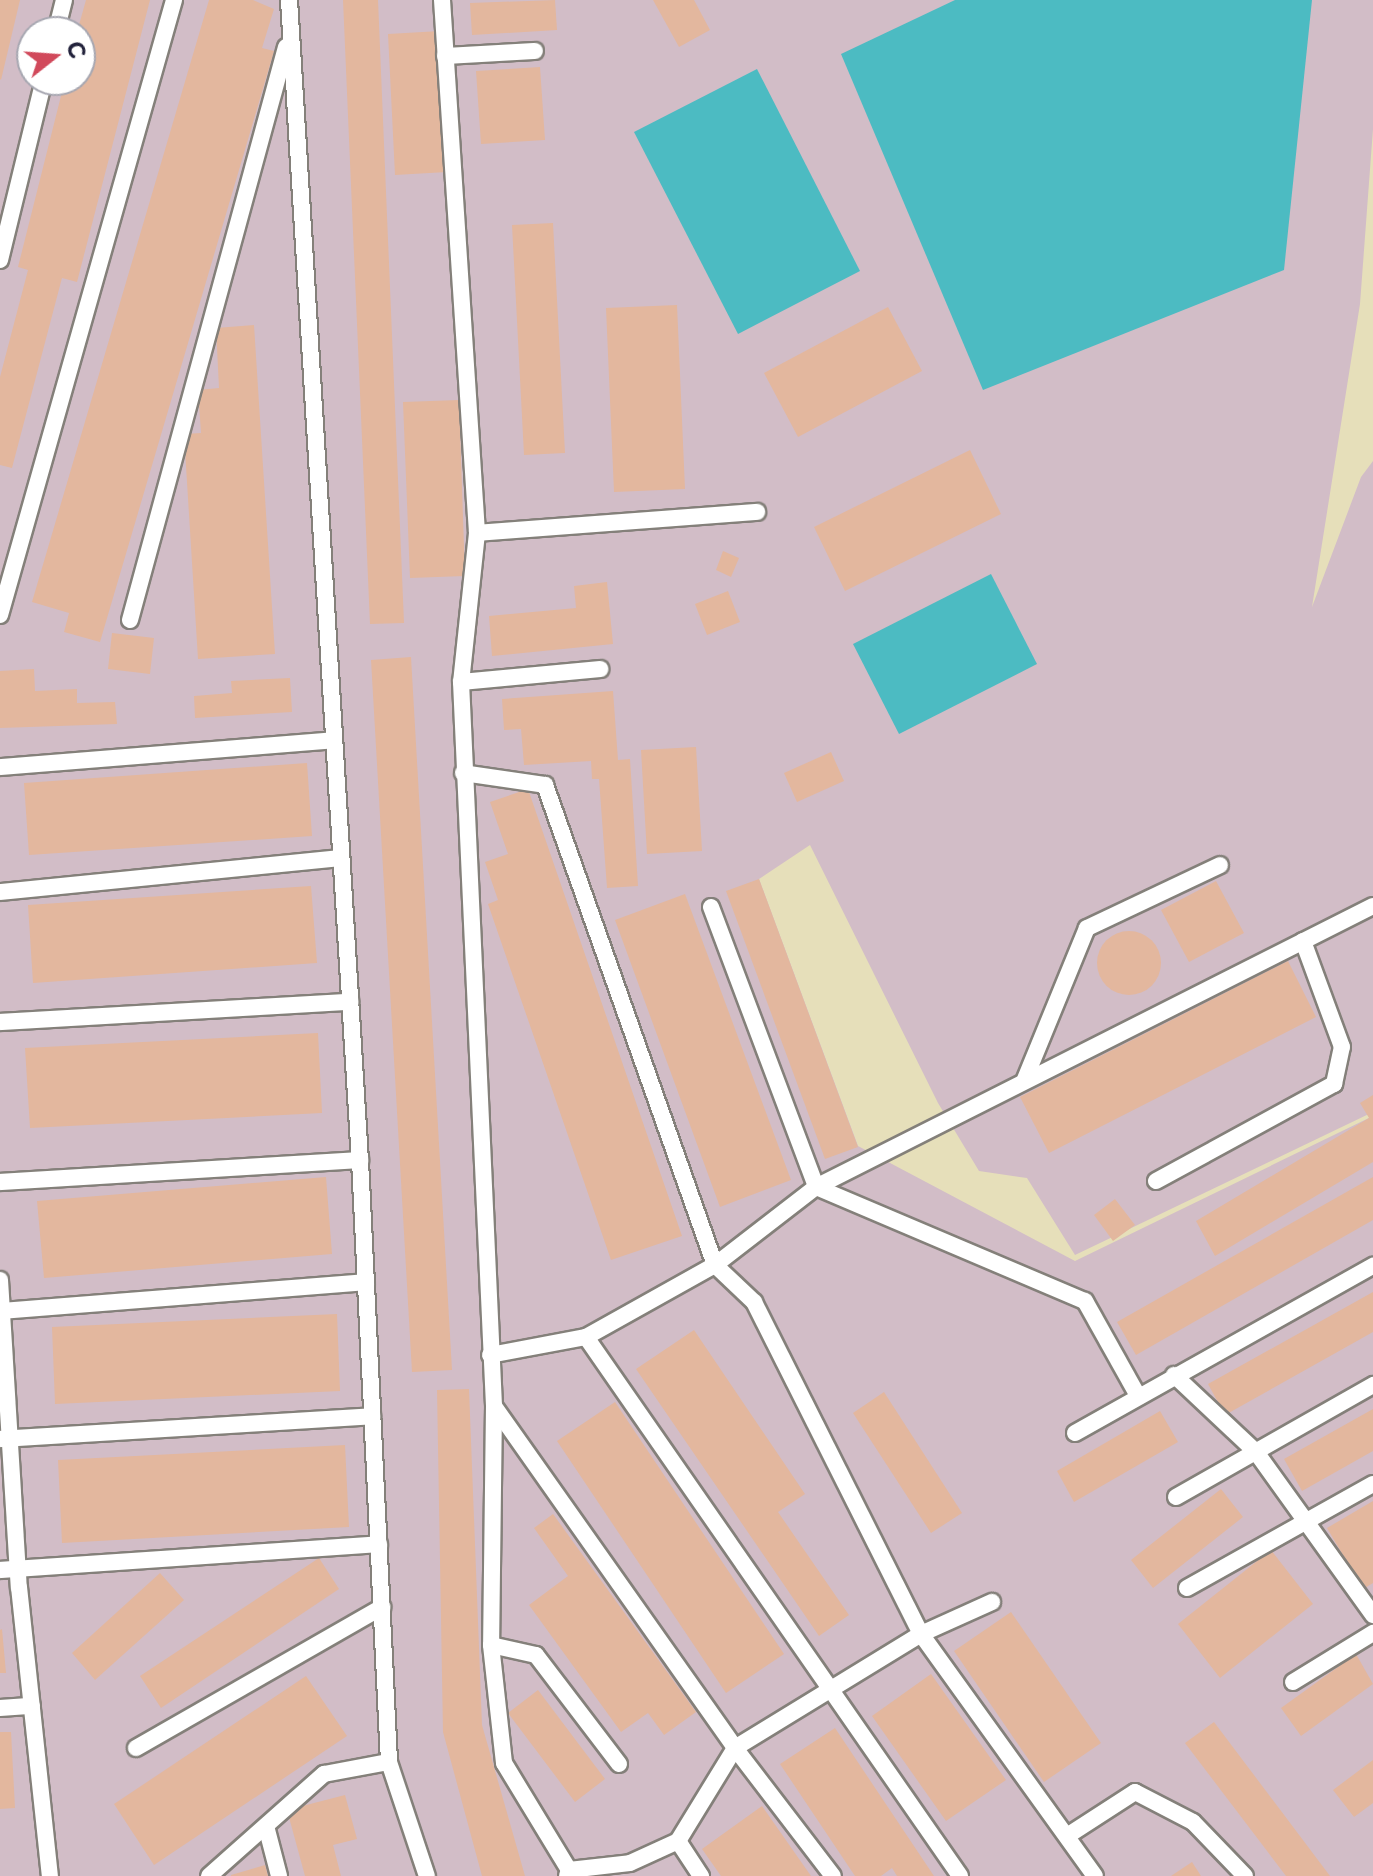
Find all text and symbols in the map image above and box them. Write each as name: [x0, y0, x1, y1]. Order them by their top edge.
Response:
north arrow: [16, 16, 96, 96]
text: С: [59, 37, 96, 62]

